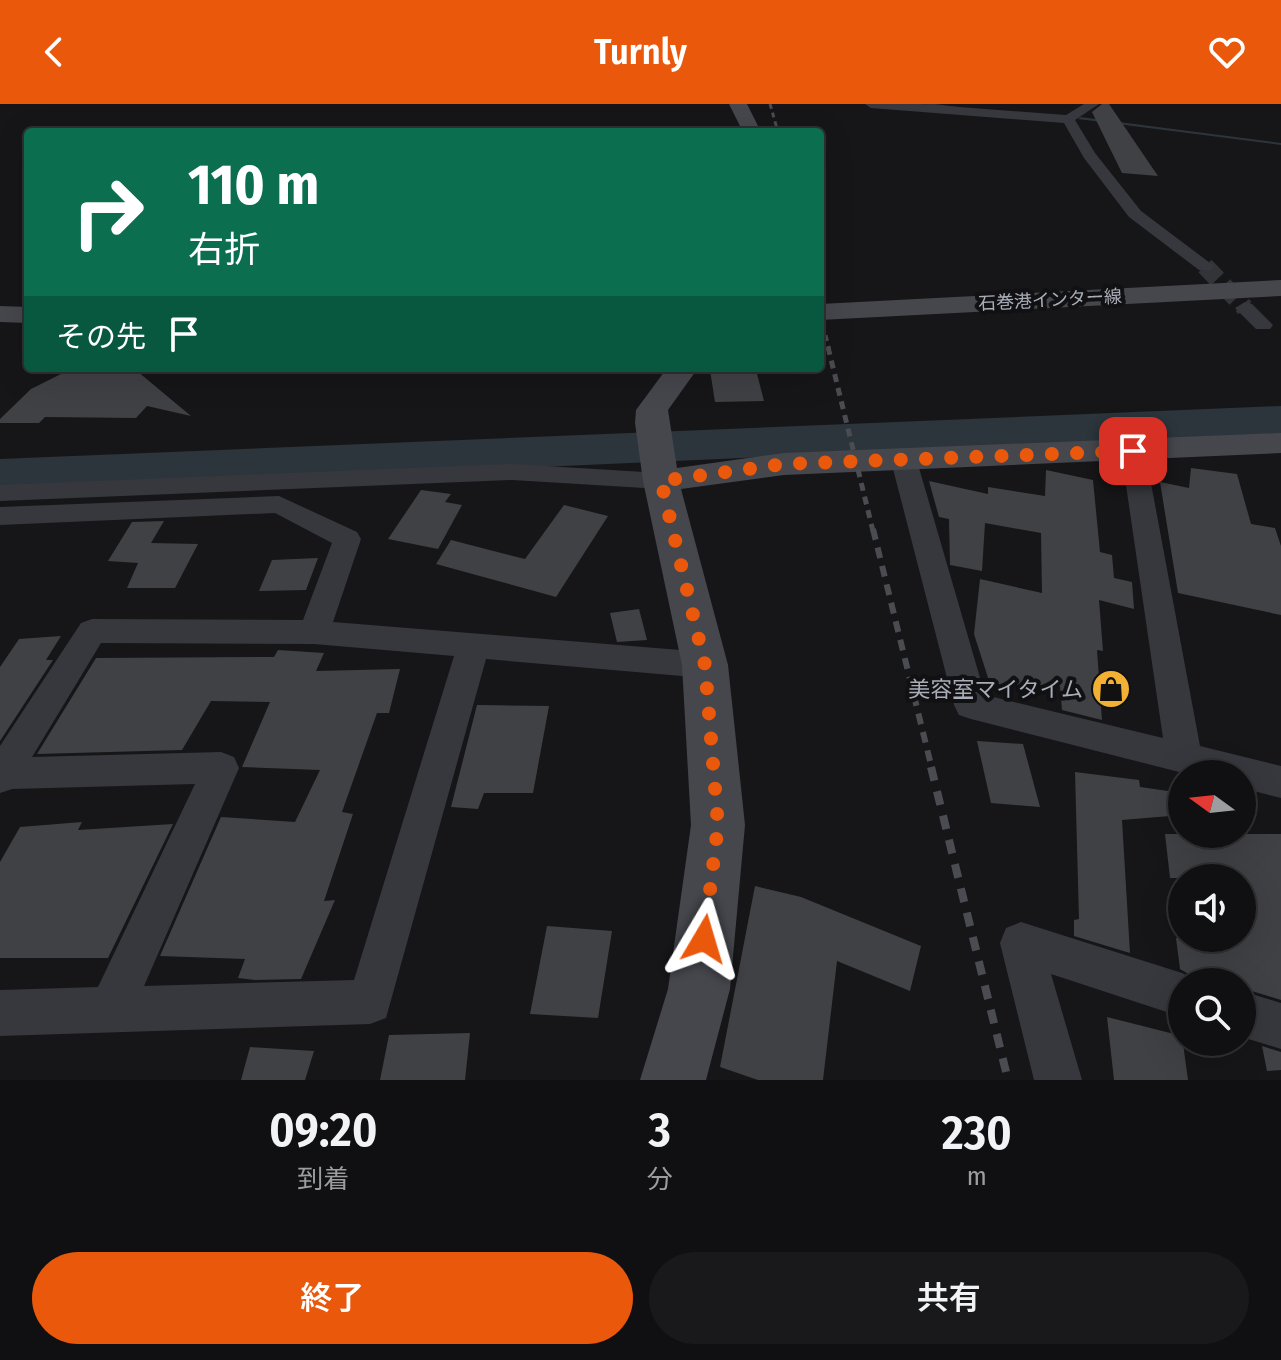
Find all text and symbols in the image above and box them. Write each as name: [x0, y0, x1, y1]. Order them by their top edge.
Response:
icon: back: [32, 30, 76, 74]
text: Turnly: [594, 30, 687, 74]
icon: heart: [1205, 30, 1249, 74]
text: 110 m: [188, 152, 319, 219]
icon: right: [56, 160, 160, 264]
text: 右折: [188, 228, 260, 272]
street label: 石巻港インター線: [978, 285, 1122, 315]
icon: arrive: [162, 312, 206, 356]
text: その先: [56, 319, 146, 355]
pin: [1099, 417, 1167, 485]
icon: arrive: [1111, 429, 1155, 473]
shop icon: 美容室マイタイム: [1090, 668, 1132, 710]
place label: 美容室マイタイム: [908, 676, 1083, 703]
north arrow: [1168, 760, 1256, 848]
map controls: [1168, 760, 1256, 1056]
button: sound: [1168, 864, 1256, 952]
position arrow: [662, 897, 746, 981]
button: search: [1168, 968, 1256, 1056]
text: 09:20: [269, 1101, 378, 1159]
text: 3: [648, 1101, 671, 1159]
text: 230: [942, 1104, 1012, 1162]
text: m: [967, 1161, 987, 1192]
text: 到着: [297, 1164, 349, 1195]
text: 分: [647, 1164, 673, 1195]
button: 終了: [32, 1252, 633, 1344]
button: 共有: [649, 1252, 1249, 1344]

